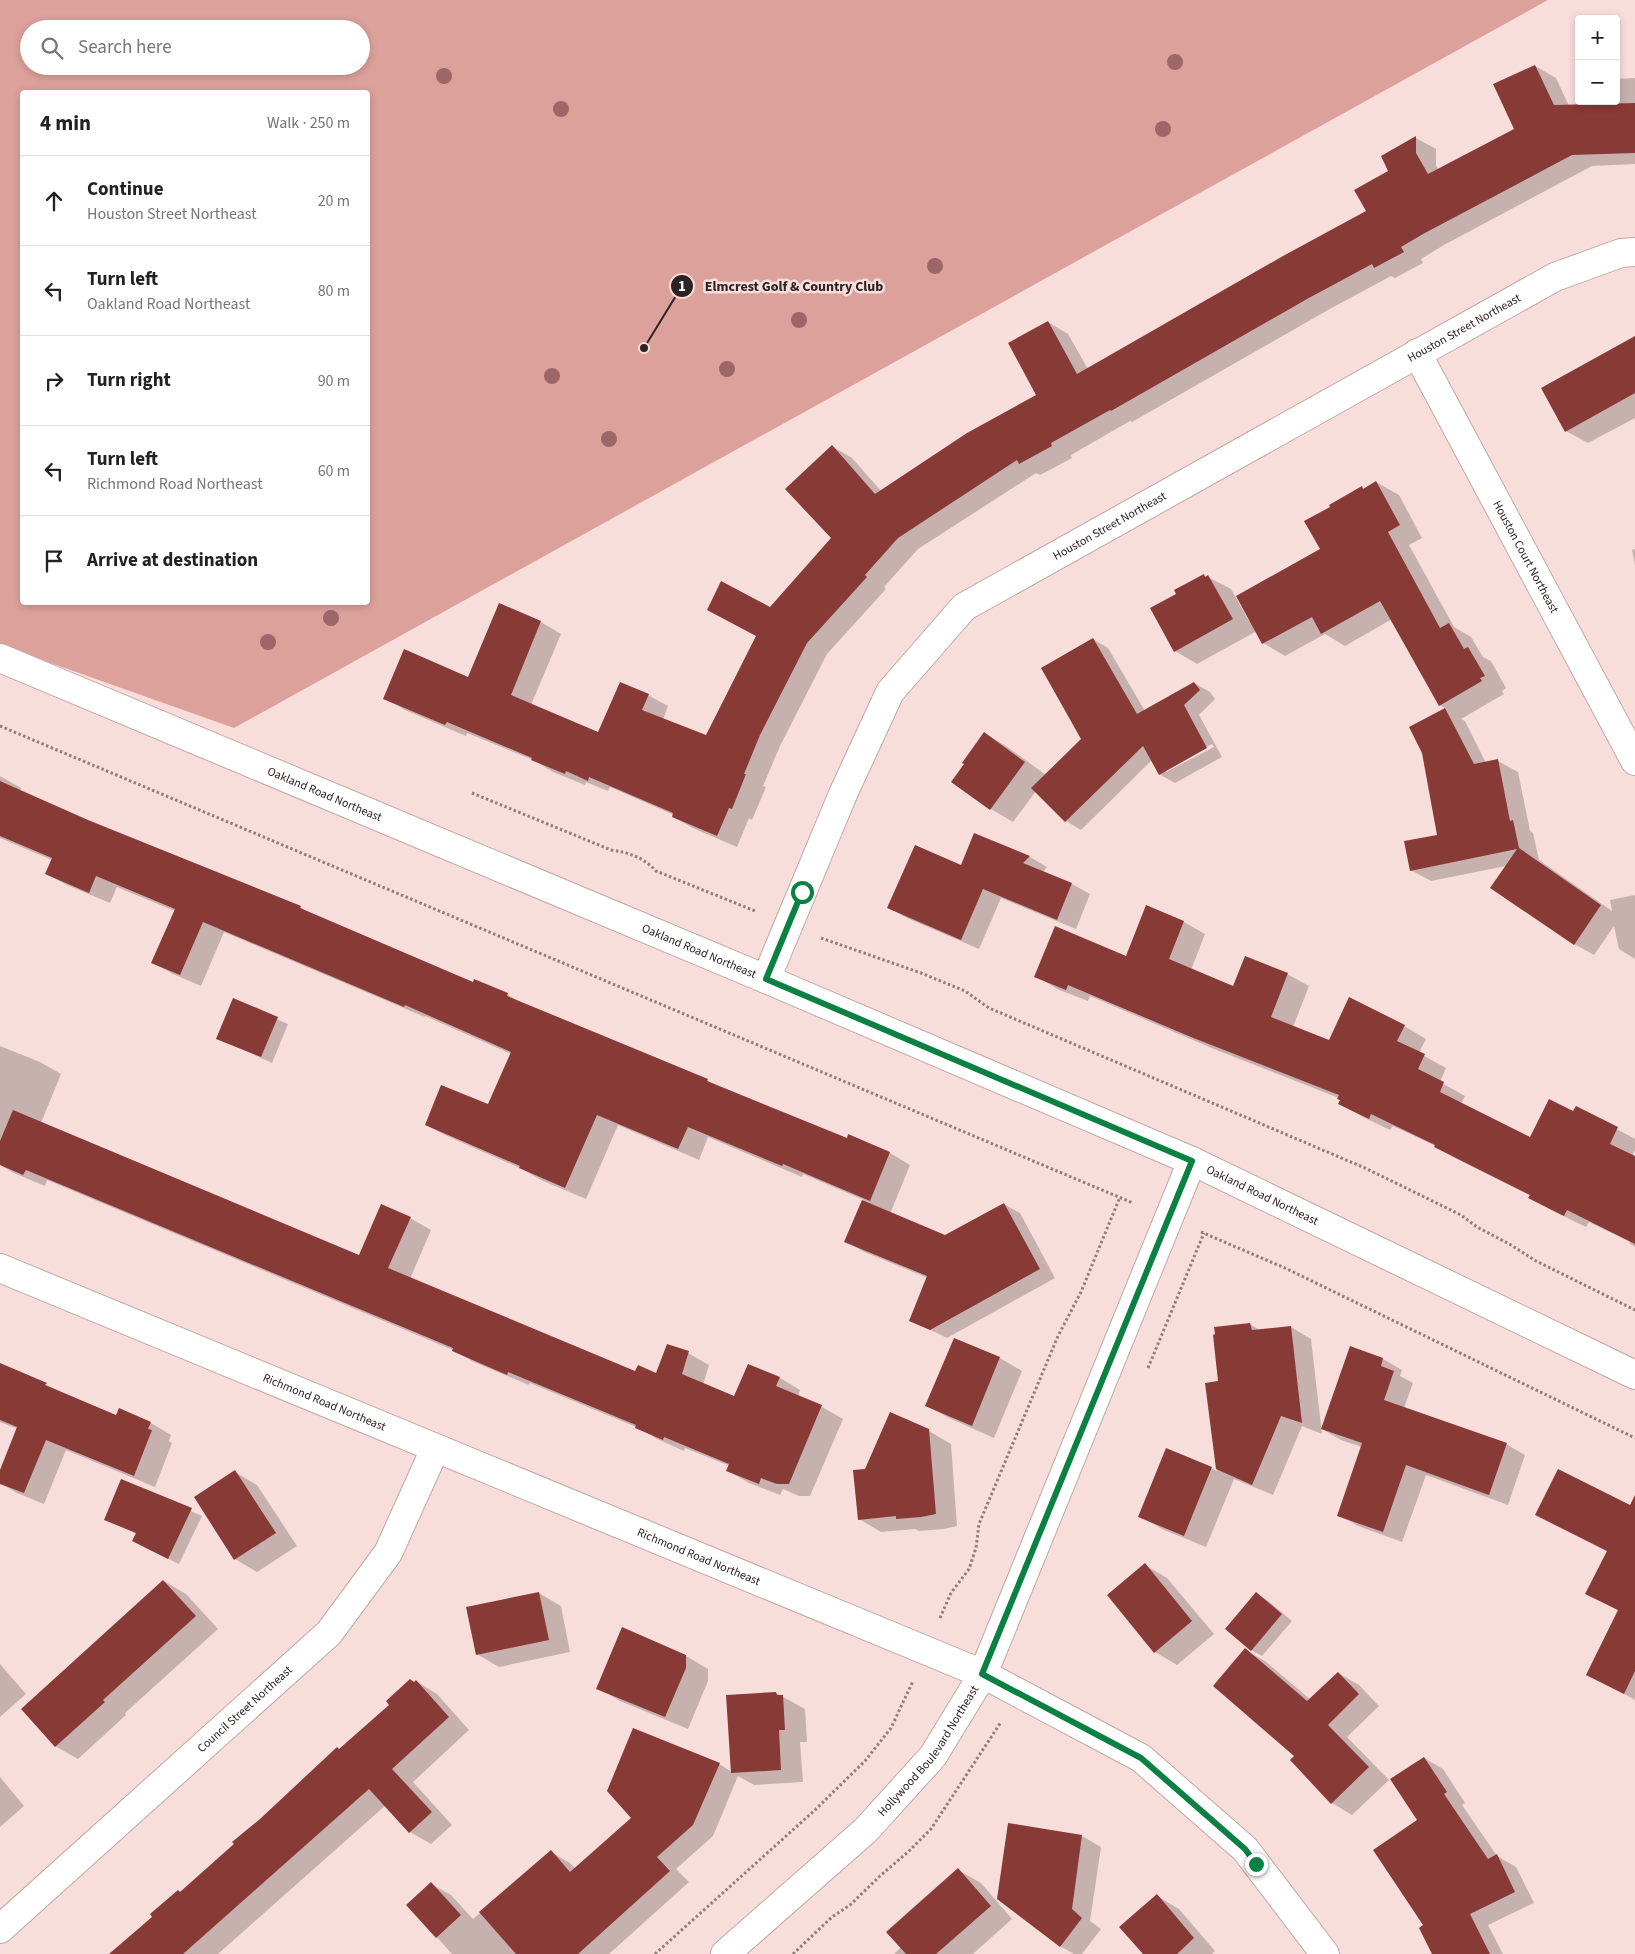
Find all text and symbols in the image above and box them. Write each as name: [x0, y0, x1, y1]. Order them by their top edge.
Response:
map controls: [1575, 15, 1620, 105]
button: +: [1575, 15, 1620, 60]
search box: [20, 20, 370, 75]
icon: search: [38, 34, 66, 62]
text: Search here: [78, 34, 172, 61]
button: −: [1575, 60, 1620, 105]
text: 4 min: [40, 108, 91, 138]
text: Walk · 250 m: [267, 112, 350, 134]
text: Continue: [87, 176, 164, 203]
icon: ahead: [40, 187, 68, 215]
text: 20 m: [318, 190, 350, 212]
text: Houston Street Northeast: [87, 203, 257, 225]
text: Turn left: [87, 266, 158, 293]
callout: Elmcrest Golf & Country Club: [670, 272, 893, 301]
text: 1: [678, 276, 686, 297]
icon: left: [40, 277, 68, 305]
text: Elmcrest Golf & Country Club: [705, 277, 883, 297]
text: 80 m: [318, 280, 350, 302]
street label: Houston Street Northeast: [1404, 289, 1524, 366]
text: Oakland Road Northeast: [87, 293, 250, 315]
icon: right: [40, 367, 68, 395]
text: Turn right: [87, 367, 171, 394]
text: 90 m: [318, 370, 350, 392]
text: Turn left: [87, 446, 158, 473]
icon: left: [40, 457, 68, 485]
text: 60 m: [318, 460, 350, 482]
text: Richmond Road Northeast: [87, 473, 263, 495]
street label: Houston Street Northeast: [1050, 487, 1169, 564]
street label: Houston Court Northeast: [1489, 497, 1563, 616]
icon: arrive: [40, 547, 68, 575]
text: Arrive at destination: [87, 547, 258, 574]
street label: Oakland Road Northeast: [265, 762, 385, 826]
route start: [791, 881, 814, 904]
street label: Oakland Road Northeast: [639, 919, 759, 983]
street label: Oakland Road Northeast: [1203, 1161, 1321, 1229]
street label: Richmond Road Northeast: [260, 1369, 389, 1435]
street label: Richmond Road Northeast: [635, 1524, 763, 1590]
street label: Council Street Northeast: [193, 1662, 296, 1756]
street label: Hollywood Boulevard Northeast: [874, 1682, 983, 1820]
route end: [1245, 1853, 1268, 1876]

